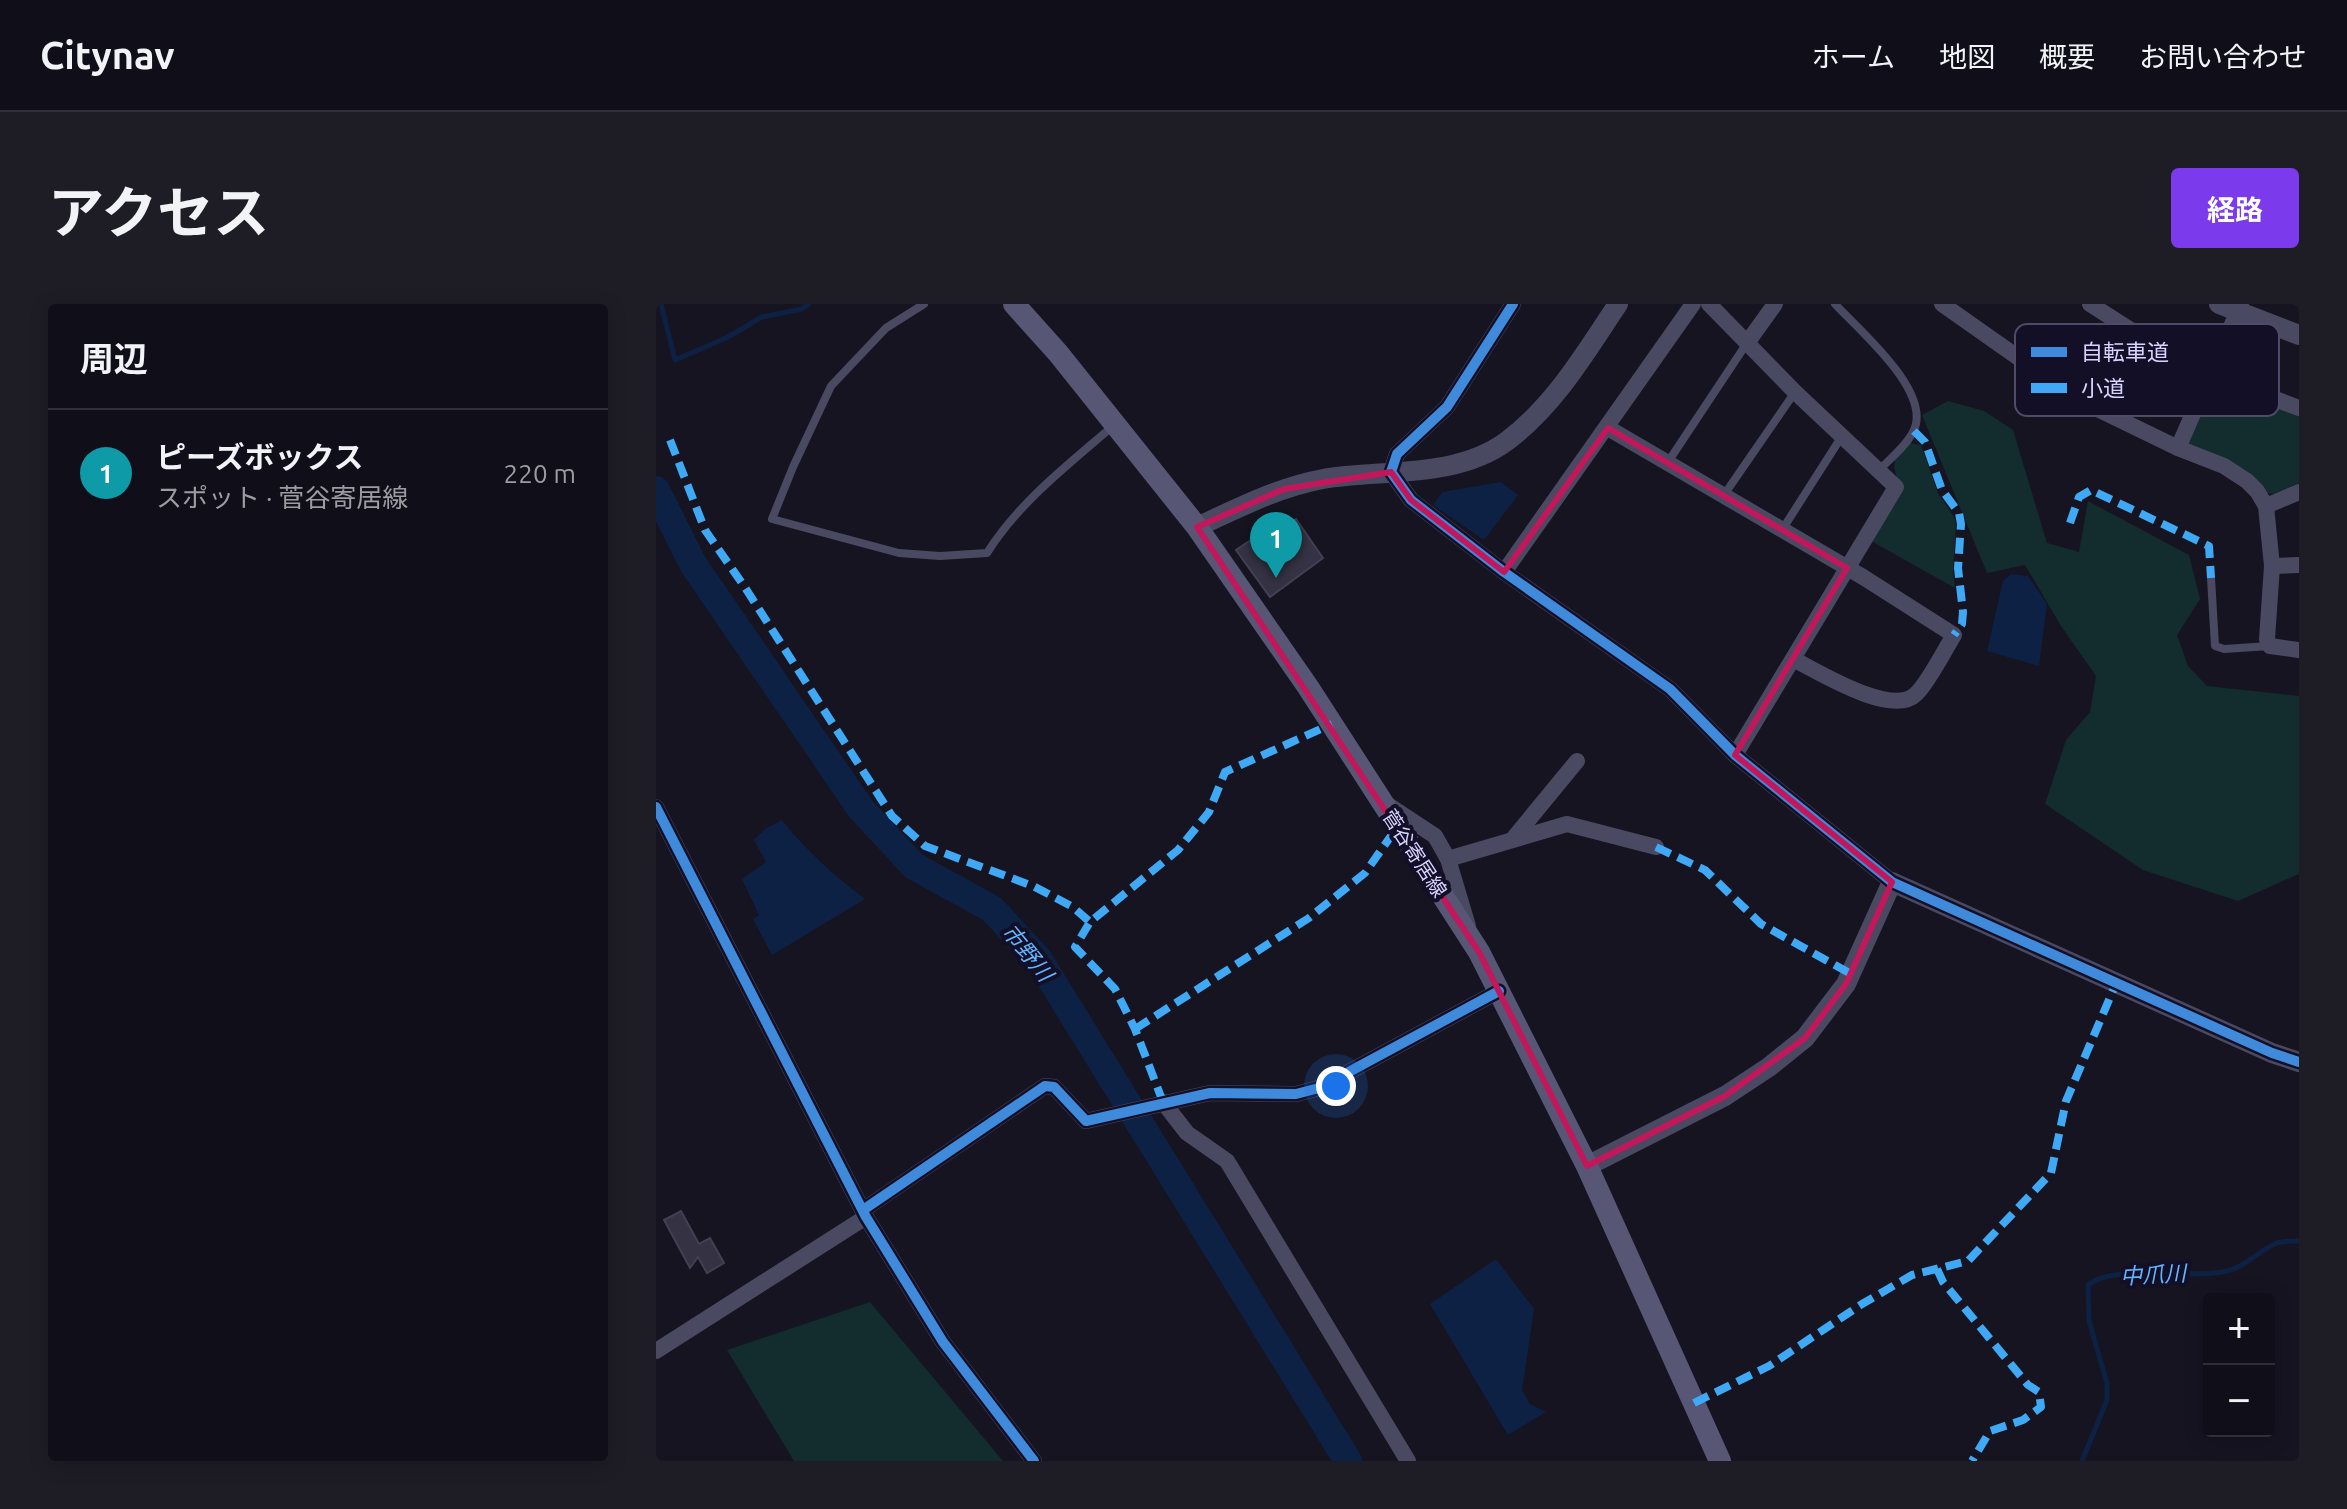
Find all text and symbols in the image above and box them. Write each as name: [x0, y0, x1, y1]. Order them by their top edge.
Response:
text: Citynav: [40, 34, 175, 76]
text: ホーム: [1812, 41, 1895, 72]
text: 地図: [1939, 41, 1995, 72]
text: 概要: [2039, 41, 2095, 72]
text: お問い合わせ: [2139, 41, 2307, 72]
button: 経路: [2171, 168, 2299, 248]
text: アクセス: [48, 181, 269, 244]
legend: [2015, 324, 2279, 416]
text: 周辺: [80, 339, 148, 377]
text: 自転車道: [2081, 339, 2169, 364]
text: 小道: [2081, 375, 2125, 400]
text: ピーズボックス: [156, 440, 364, 474]
text: 1: [99, 459, 113, 488]
text: 220 m: [504, 459, 576, 488]
text: スポット · 菅谷寄居線: [156, 483, 408, 512]
pin: 1: [1250, 512, 1302, 578]
street label: 菅谷寄居線: [1378, 805, 1452, 901]
water label: 市野川: [998, 918, 1060, 987]
your location: [1316, 1066, 1356, 1106]
water label: 中爪川: [2119, 1260, 2189, 1288]
map controls: [2203, 1293, 2275, 1437]
button: +: [2203, 1293, 2275, 1365]
button: −: [2203, 1365, 2275, 1437]

